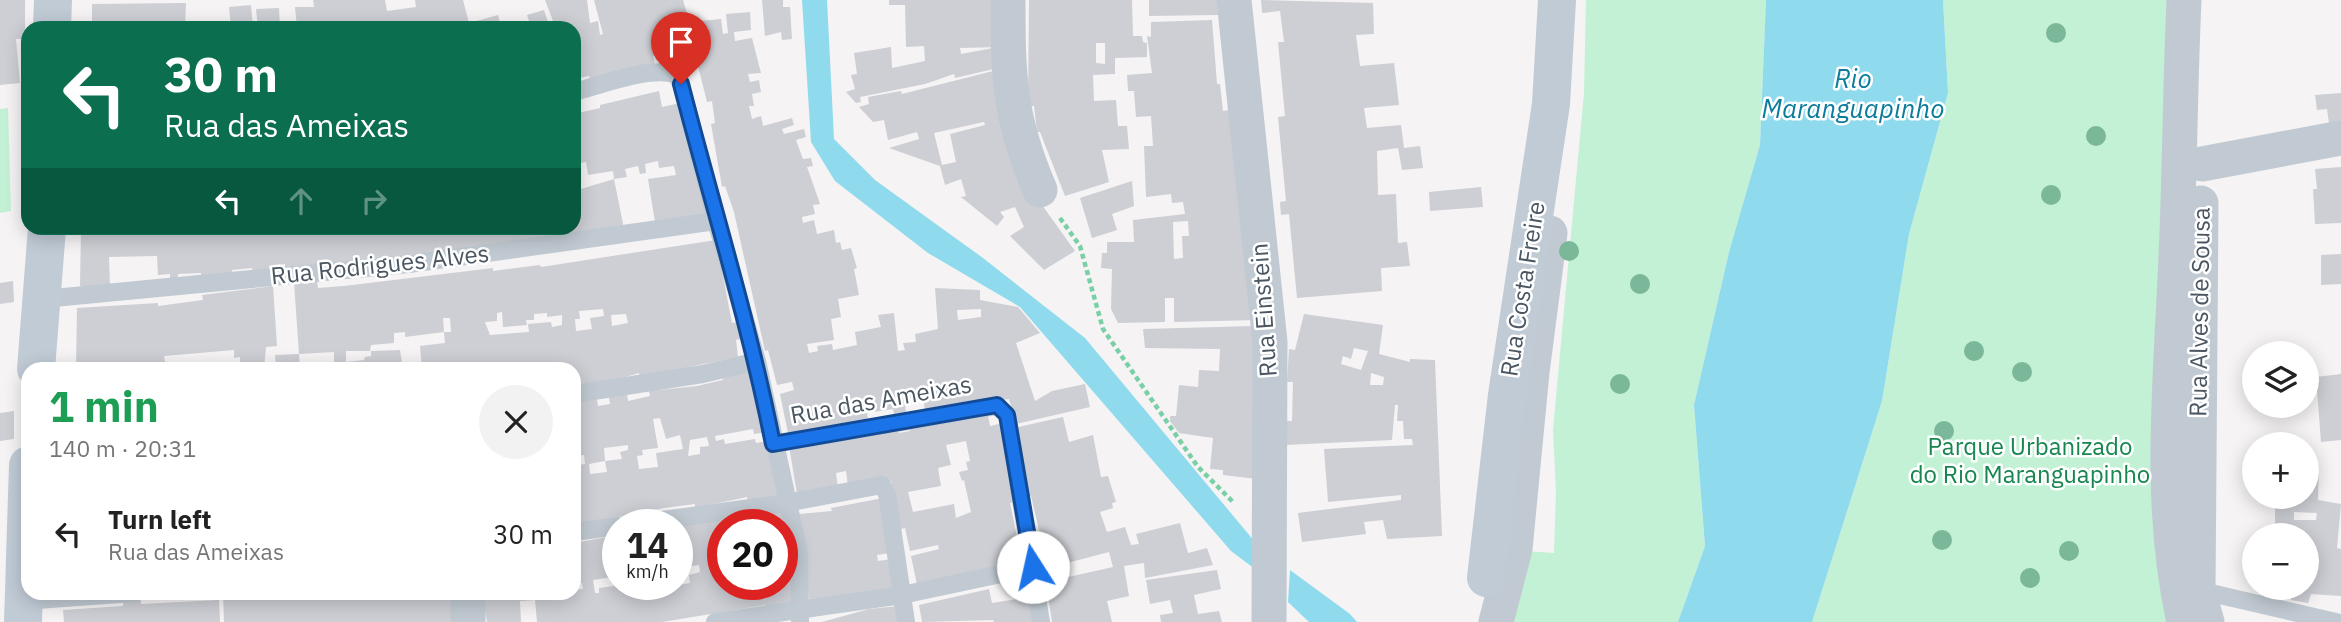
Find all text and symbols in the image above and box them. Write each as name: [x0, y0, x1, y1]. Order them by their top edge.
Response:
pin: [651, 12.0, 711, 84]
icon: arrive: [662, 23, 700, 61]
text: 30 m: [164, 42, 278, 105]
icon: left: [49, 49, 140, 140]
water label: Rio Maranguapinho: [1762, 61, 1944, 125]
text: Rua das Ameixas: [164, 104, 409, 146]
icon: left: [209, 182, 247, 220]
icon: ahead: [282, 182, 320, 220]
icon: right: [355, 182, 393, 220]
street label: Rua Costa Freire: [1492, 199, 1552, 379]
street label: Rua Alves de Sousa: [2181, 207, 2217, 417]
street label: Rua Rodrigues Alves: [269, 237, 491, 291]
street label: Rua Einstein: [1242, 242, 1284, 378]
map controls: [2242, 341, 2319, 600]
button: layers: [2242, 341, 2319, 418]
street label: Rua das Ameixas: [788, 367, 974, 431]
text: 1 min: [49, 379, 159, 434]
button: close: [479, 385, 553, 459]
park label: Parque Urbanizado do Rio Maranguapinho: [1910, 430, 2150, 490]
button: +: [2242, 432, 2319, 509]
text: 140 m · 20:31: [49, 433, 196, 463]
text: Turn left: [108, 502, 211, 536]
speed limit sign: 20: [707, 509, 798, 600]
icon: left: [49, 515, 87, 553]
text: 30 m: [493, 517, 553, 551]
text: 14: [626, 522, 669, 568]
button: −: [2242, 523, 2319, 600]
position arrow: [996, 530, 1070, 604]
text: Rua das Ameixas: [108, 536, 284, 566]
text: km/h: [626, 560, 669, 583]

